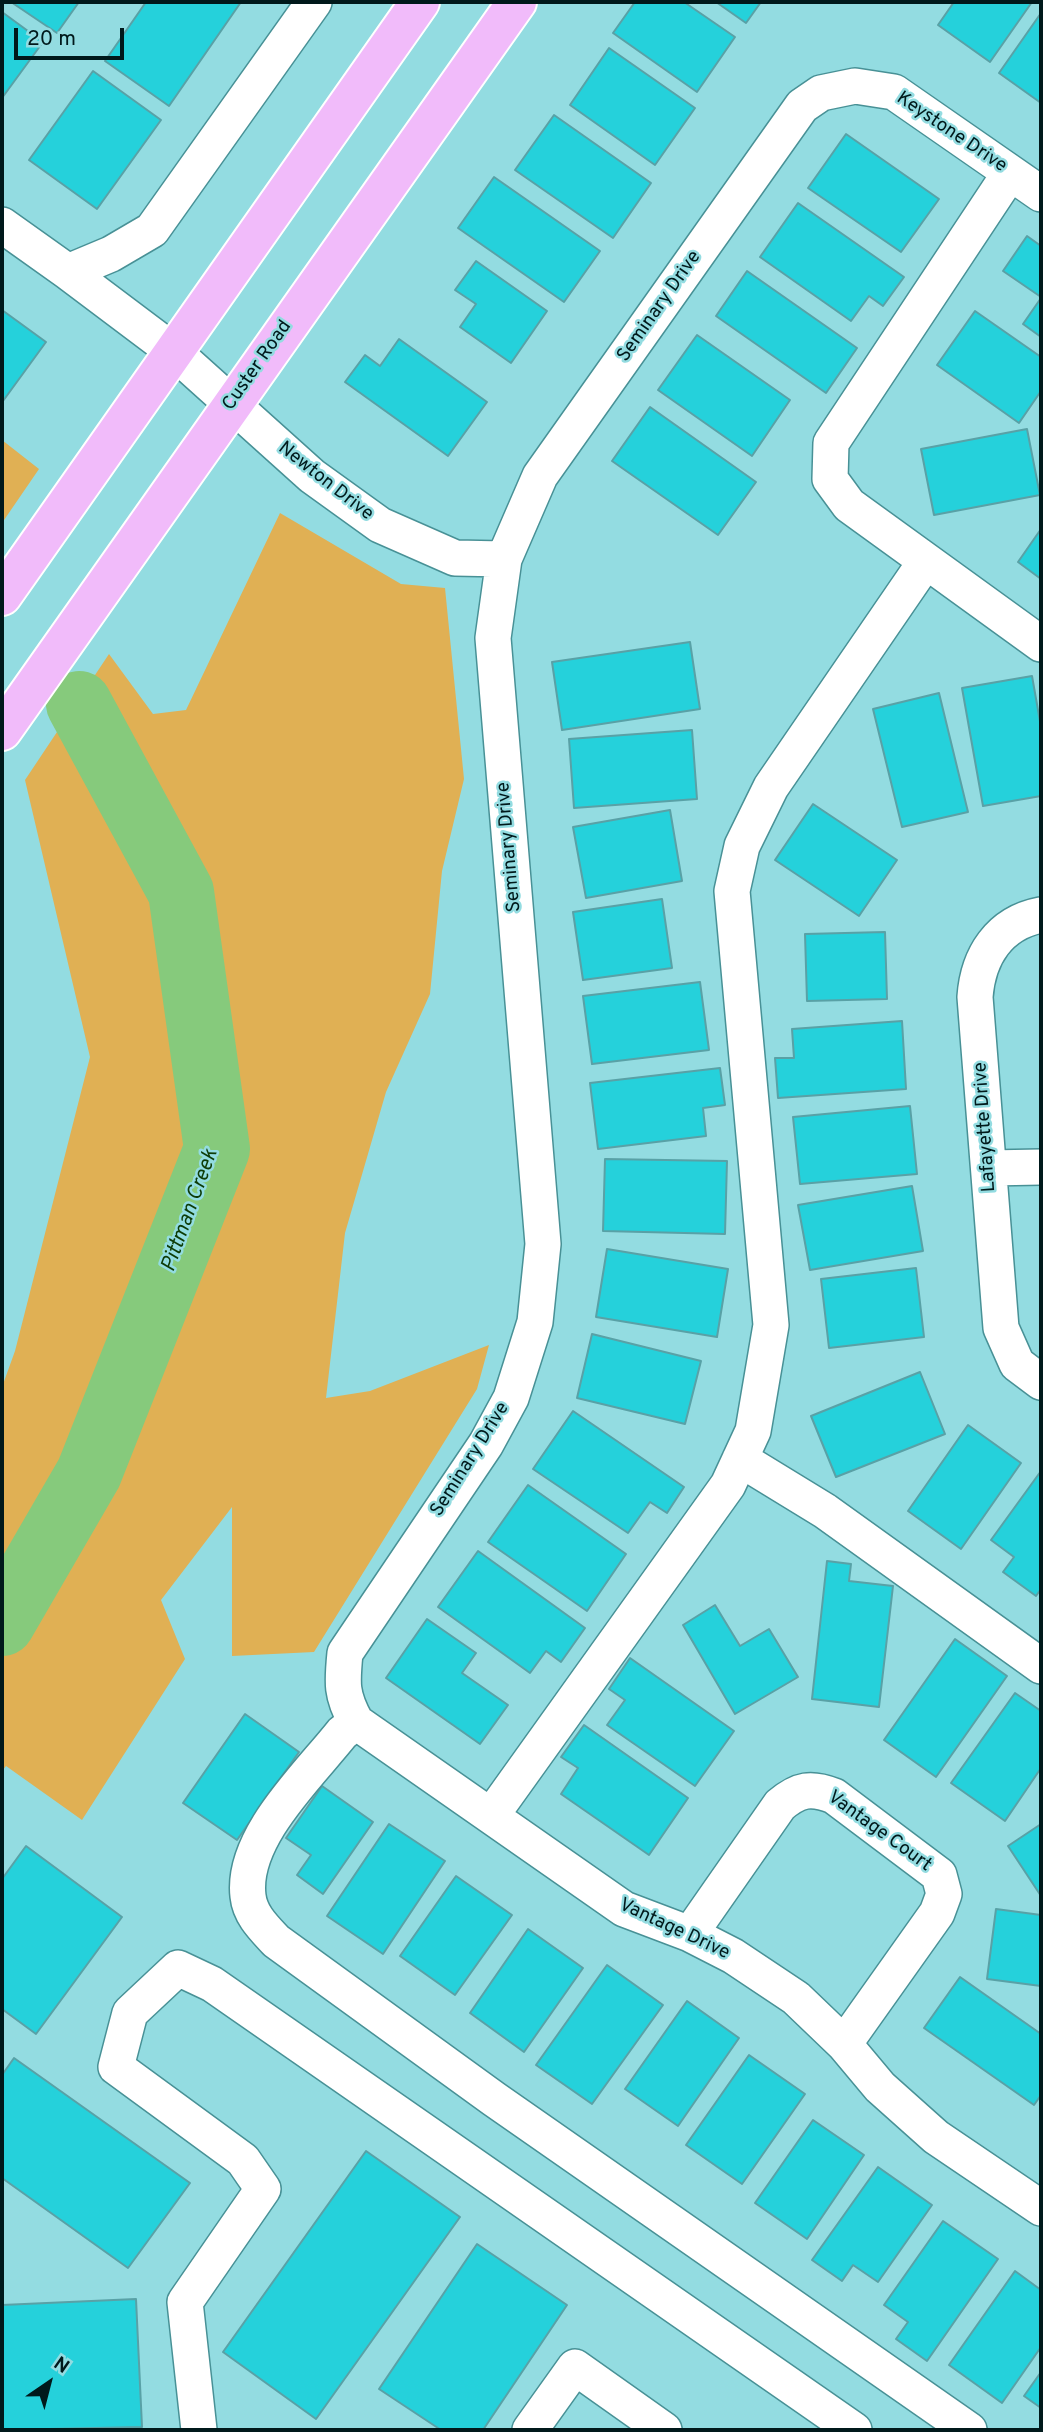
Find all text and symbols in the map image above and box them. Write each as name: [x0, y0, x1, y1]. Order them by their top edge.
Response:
scale bar: [18, 14, 128, 58]
text: 20 m: [27, 26, 76, 53]
street label: Keystone Drive: [891, 88, 1011, 178]
street label: Seminary Drive: [613, 247, 707, 367]
street label: Custer Road: [219, 316, 297, 416]
street label: Newton Drive: [273, 438, 377, 526]
street label: Seminary Drive: [493, 781, 527, 913]
street label: Lafayette Drive: [970, 1061, 1002, 1193]
water label: Pittman Creek: [157, 1146, 225, 1276]
street label: Seminary Drive: [427, 1399, 515, 1521]
street label: Vantage Court: [823, 1787, 935, 1877]
street label: Vantage Drive: [615, 1894, 733, 1966]
north arrow: [14, 2348, 84, 2418]
text: N: [49, 2352, 74, 2380]

